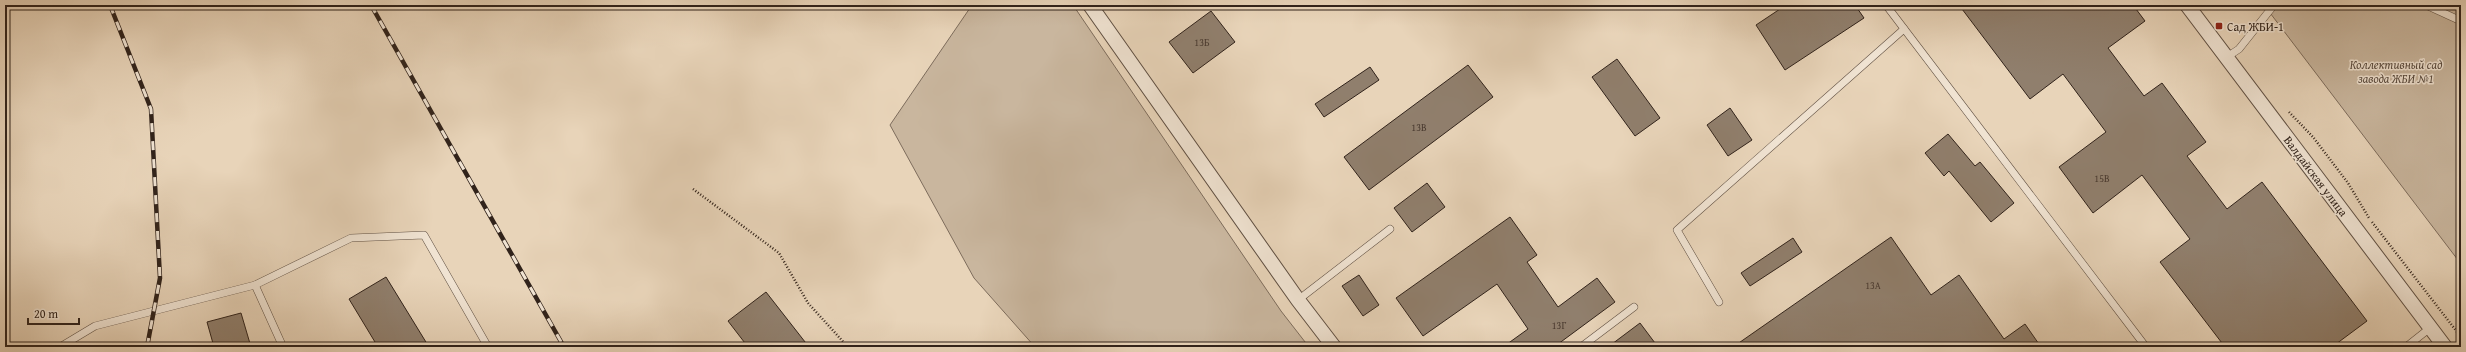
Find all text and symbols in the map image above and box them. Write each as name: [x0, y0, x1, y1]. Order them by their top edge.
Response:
place label: Сад ЖБИ-1: [2227, 18, 2284, 35]
marker: Сад ЖБИ-1: [2214, 21, 2224, 31]
house number: 13Б: [1194, 35, 1210, 50]
park label: Коллективный сад завода ЖБИ №1: [2350, 56, 2442, 87]
house number: 13В: [1411, 120, 1427, 135]
street label: Валдайская улица: [2280, 132, 2352, 220]
house number: 15В: [2094, 171, 2110, 186]
house number: 13А: [1865, 278, 1881, 293]
scale bar: [28, 300, 79, 326]
text: 20 m: [34, 305, 58, 322]
house number: 13Г: [1552, 318, 1566, 333]

